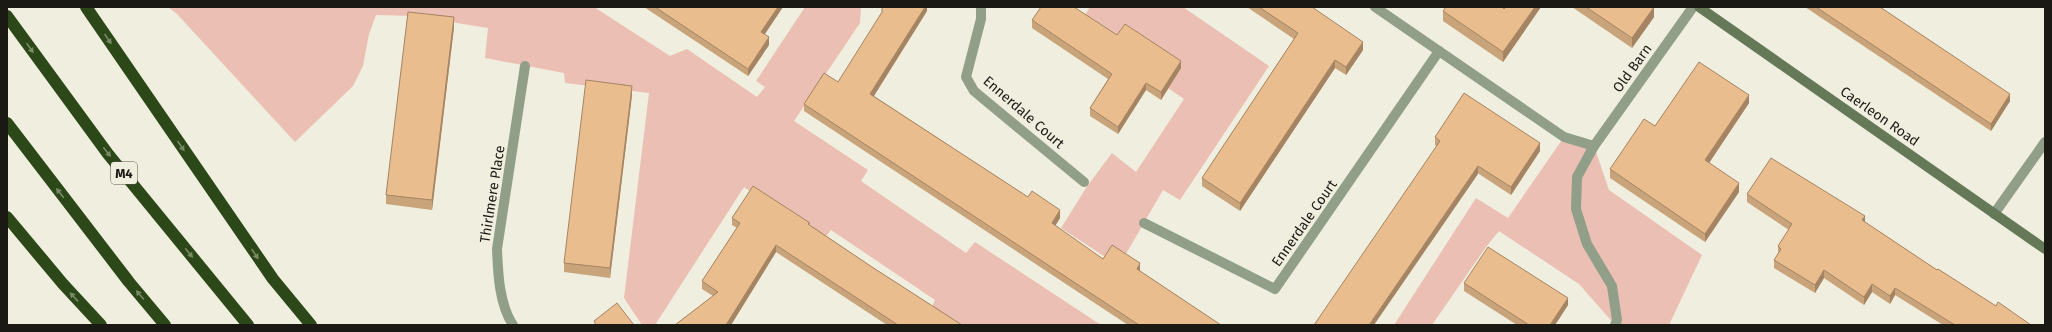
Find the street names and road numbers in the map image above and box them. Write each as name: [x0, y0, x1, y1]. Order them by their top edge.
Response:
street label: Old Barn: [1609, 41, 1656, 96]
street label: Ennerdale Court: [980, 73, 1068, 153]
street label: Caerleon Road: [1837, 83, 1922, 150]
street label: Thirlmere Place: [476, 144, 509, 244]
road number: M4: [111, 162, 137, 184]
street label: Ennerdale Court: [1268, 176, 1341, 270]

